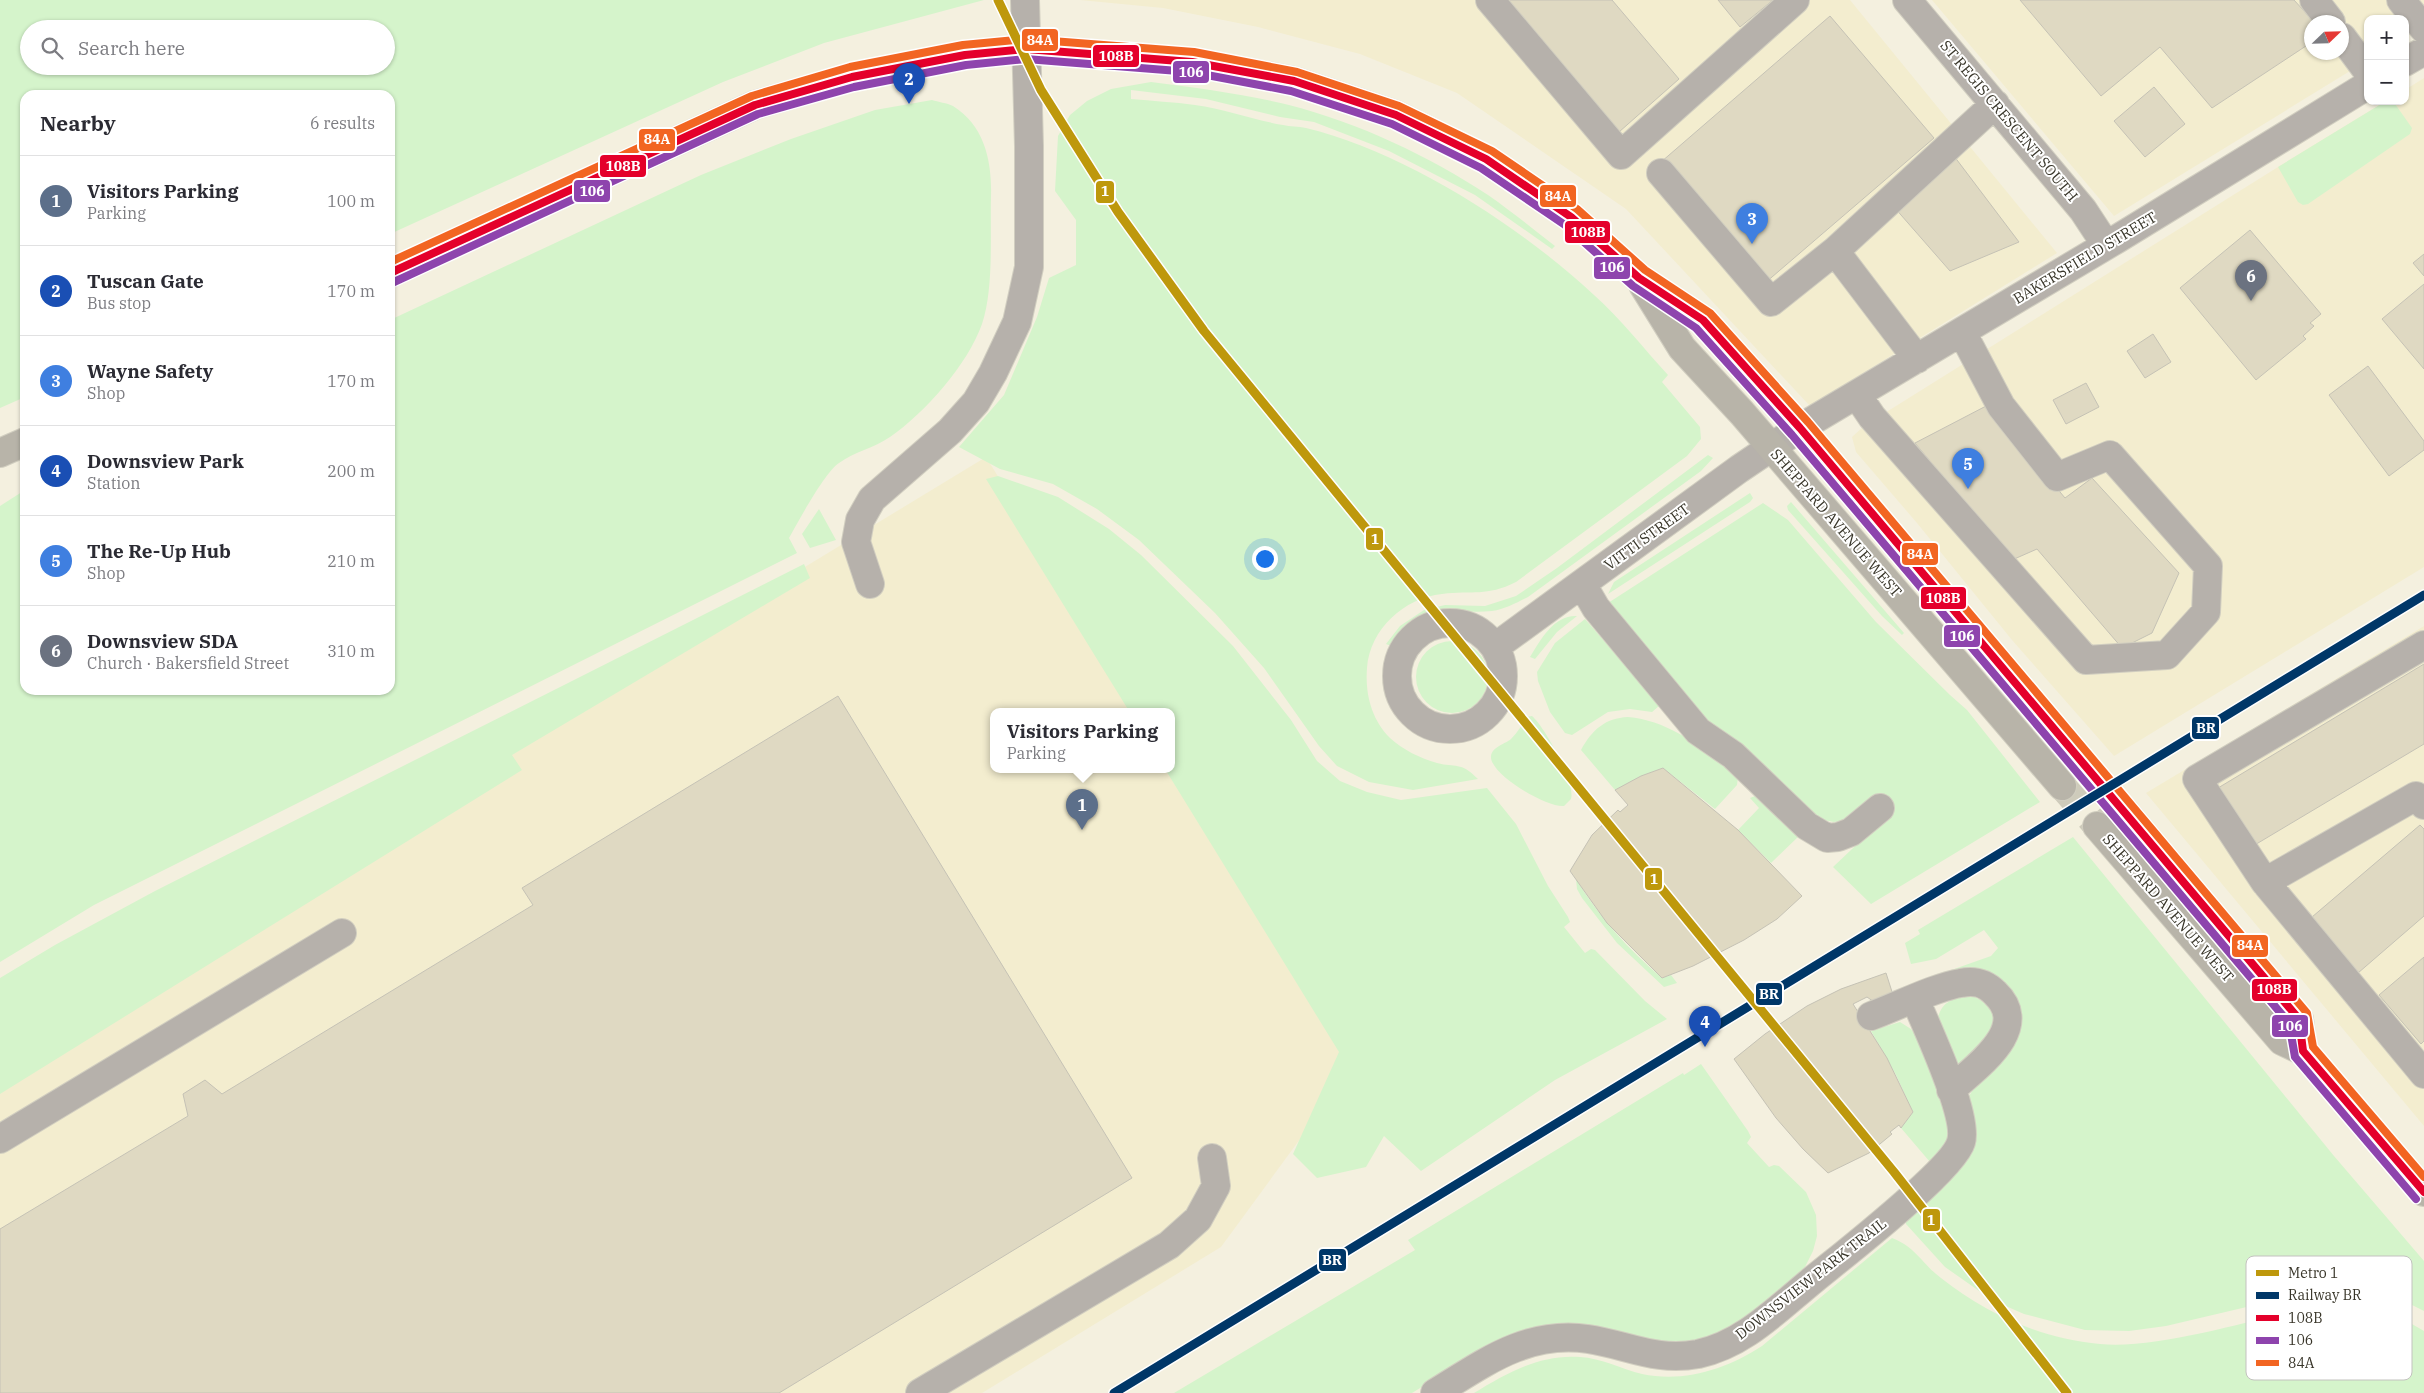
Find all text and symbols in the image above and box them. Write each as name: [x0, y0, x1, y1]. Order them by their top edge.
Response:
north arrow: [2304, 15, 2349, 60]
map controls: [2364, 15, 2409, 105]
button: +: [2364, 15, 2409, 60]
search box: [20, 20, 395, 75]
line badge: 84A: [1021, 28, 1059, 52]
text: 84A: [1027, 31, 1054, 49]
icon: search: [38, 34, 66, 62]
text: Search here: [78, 36, 185, 60]
street label: ST REGIS CRESCENT SOUTH: [1936, 36, 2082, 205]
line badge: 108B: [1092, 44, 1140, 68]
text: 108B: [1098, 47, 1134, 65]
line badge: 106: [1172, 60, 1210, 84]
button: −: [2364, 60, 2409, 105]
pin: 2: [893, 63, 925, 104]
text: 106: [1178, 63, 1204, 81]
text: Nearby: [40, 109, 116, 137]
text: 6 results: [310, 113, 375, 133]
line badge: 84A: [638, 128, 676, 152]
text: 84A: [644, 130, 671, 148]
line badge: 108B: [599, 154, 647, 178]
text: 108B: [605, 157, 641, 175]
text: Visitors Parking: [87, 179, 238, 203]
line badge: 106: [573, 179, 611, 203]
line badge: 1: [1095, 180, 1115, 204]
text: 106: [579, 182, 605, 200]
text: 1: [1101, 182, 1109, 200]
line badge: 84A: [1539, 184, 1577, 208]
text: 84A: [1545, 187, 1572, 205]
text: 1: [51, 191, 61, 211]
text: 100 m: [327, 191, 375, 211]
text: Parking: [87, 203, 146, 223]
pin: 3: [1736, 203, 1768, 244]
street label: BAKERSFIELD STREET: [2010, 207, 2160, 308]
line badge: 108B: [1564, 220, 1611, 244]
text: 108B: [1570, 223, 1606, 241]
line badge: 106: [1593, 256, 1631, 280]
text: 106: [1599, 258, 1625, 276]
pin: 6: [2235, 260, 2267, 301]
text: Tuscan Gate: [87, 269, 204, 293]
text: 2: [51, 281, 61, 301]
text: 170 m: [327, 281, 375, 301]
text: Bus stop: [87, 293, 151, 313]
text: Wayne Safety: [87, 359, 213, 383]
text: 3: [51, 371, 61, 391]
text: 170 m: [327, 371, 375, 391]
text: Shop: [87, 383, 125, 403]
street label: SHEPPARD AVENUE WEST: [1767, 445, 1906, 601]
pin: 5: [1952, 448, 1984, 489]
text: Downsview Park: [87, 449, 244, 473]
text: 4: [51, 461, 61, 481]
text: 200 m: [327, 461, 375, 481]
text: Station: [87, 473, 141, 493]
street label: VITTI STREET: [1600, 499, 1693, 574]
line badge: 1: [1365, 527, 1384, 551]
text: 1: [1371, 530, 1379, 548]
text: The Re-Up Hub: [87, 539, 231, 563]
line badge: 84A: [1901, 542, 1939, 566]
text: 84A: [1907, 545, 1934, 563]
your location: [1252, 546, 1278, 572]
text: 5: [51, 551, 61, 571]
text: 210 m: [327, 551, 375, 571]
text: Shop: [87, 563, 125, 583]
line badge: 108B: [1920, 586, 1967, 610]
text: 108B: [1925, 589, 1961, 607]
line badge: 106: [1943, 624, 1981, 648]
text: 106: [1949, 627, 1975, 645]
text: Downsview SDA: [87, 629, 238, 653]
text: 6: [51, 641, 61, 661]
text: 310 m: [327, 641, 375, 661]
text: Church · Bakersfield Street: [87, 653, 289, 673]
popup: [990, 708, 1175, 773]
line badge: BR: [2191, 716, 2220, 740]
text: Visitors Parking: [1007, 719, 1158, 743]
text: BR: [2196, 719, 2217, 737]
text: Parking: [1007, 743, 1066, 763]
pin: 1: [1066, 789, 1098, 830]
street label: SHEPPARD AVENUE WEST: [2099, 830, 2238, 986]
line badge: 1: [1644, 867, 1663, 891]
text: 1: [1650, 870, 1658, 888]
line badge: 84A: [2231, 934, 2269, 958]
text: 84A: [2237, 936, 2264, 954]
line badge: 108B: [2251, 978, 2298, 1002]
text: 108B: [2256, 980, 2292, 998]
line badge: BR: [1755, 982, 1783, 1006]
text: BR: [1759, 985, 1780, 1003]
pin: 4: [1689, 1006, 1721, 1047]
line badge: 106: [2271, 1014, 2309, 1038]
text: 106: [2277, 1017, 2303, 1035]
line badge: 1: [1922, 1208, 1941, 1232]
text: 1: [1927, 1211, 1935, 1229]
street label: DOWNSVIEW PARK TRAIL: [1731, 1214, 1890, 1343]
line badge: BR: [1318, 1248, 1347, 1272]
text: BR: [1322, 1251, 1343, 1269]
legend: [2246, 1256, 2412, 1380]
text: Metro 1: [2288, 1264, 2338, 1282]
text: Railway BR: [2288, 1286, 2362, 1304]
text: 108B: [2288, 1309, 2323, 1327]
text: 106: [2288, 1331, 2313, 1349]
text: 84A: [2288, 1354, 2315, 1372]

